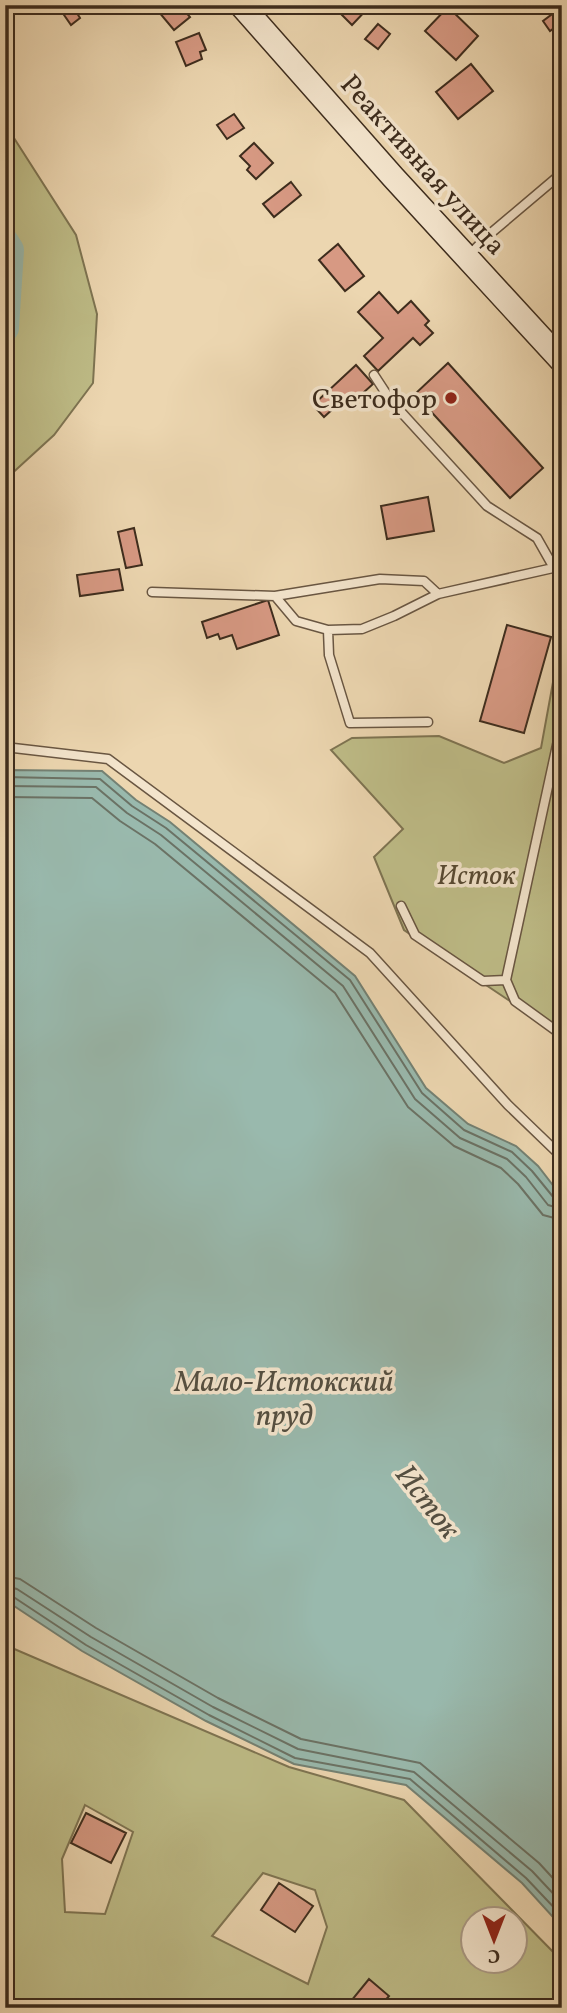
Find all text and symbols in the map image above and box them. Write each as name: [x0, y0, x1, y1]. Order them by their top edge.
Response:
street label: Реактивная улица: [330, 67, 514, 265]
place label: Светофор: [312, 381, 437, 420]
marker: Светофор: [443, 390, 459, 406]
park label: Исток: [437, 857, 516, 896]
water label: Мало-Истокский пруд: [174, 1362, 393, 1438]
water label: Исток: [384, 1456, 469, 1549]
north arrow: [458, 1904, 528, 1974]
text: С: [488, 1942, 500, 1968]

